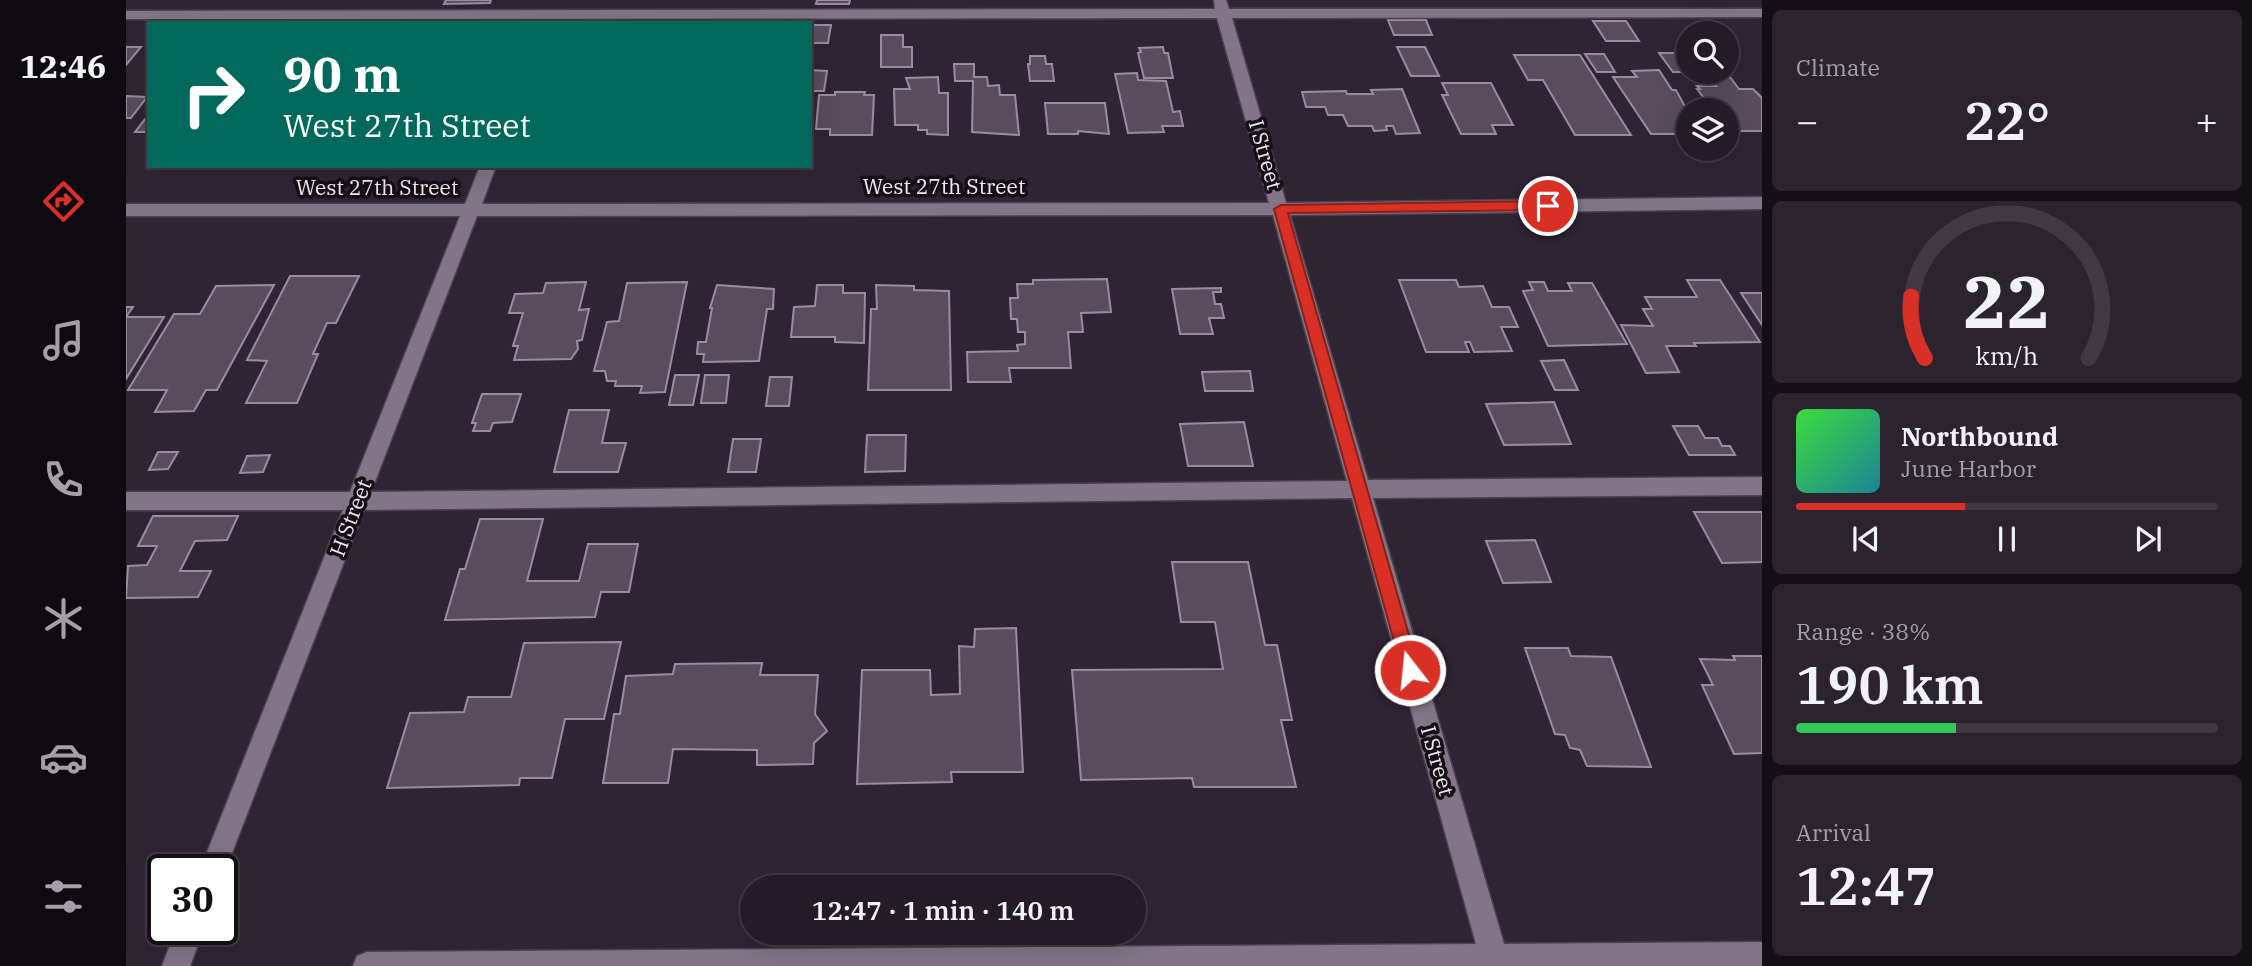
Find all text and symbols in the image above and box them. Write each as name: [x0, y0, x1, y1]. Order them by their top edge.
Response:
map controls: [1676, 21, 1739, 161]
button: search: [1676, 21, 1739, 84]
text: 90 m: [283, 42, 401, 105]
text: 12:46: [20, 45, 106, 87]
icon: right: [168, 49, 259, 140]
text: Climate: [1796, 52, 1880, 82]
text: 22°: [1964, 87, 2050, 154]
text: −: [1796, 96, 1819, 145]
text: +: [2195, 96, 2218, 145]
button: layers: [1676, 98, 1739, 161]
text: West 27th Street: [283, 104, 531, 146]
street label: I Street: [1243, 117, 1289, 193]
street label: West 27th Street: [863, 172, 1025, 200]
street label: West 27th Street: [296, 173, 458, 201]
pin: [1518, 176, 1578, 236]
icon: directions: [39, 177, 88, 226]
icon: arrive: [1529, 187, 1567, 225]
text: 22: [1963, 253, 2051, 348]
icon: music: [39, 316, 88, 365]
text: km/h: [1975, 339, 2039, 372]
text: Northbound: [1901, 419, 2058, 453]
text: June Harbor: [1901, 453, 2036, 483]
icon: phone: [39, 455, 88, 504]
street label: H Street: [323, 475, 378, 560]
icon: previous: [1847, 520, 1885, 558]
icon: pause: [1988, 520, 2026, 558]
icon: next: [2129, 520, 2167, 558]
icon: climate: [39, 594, 88, 643]
text: Range · 38%: [1796, 616, 1930, 646]
position arrow: [1373, 633, 1447, 707]
text: 190 km: [1796, 651, 1984, 718]
street label: I Street: [1415, 723, 1461, 799]
icon: car: [39, 733, 88, 782]
text: Arrival: [1796, 817, 1871, 847]
text: 12:47: [1796, 852, 1936, 919]
speed limit sign: 30: [147, 854, 238, 945]
icon: filters: [39, 872, 88, 921]
text: 12:47 · 1 min · 140 m: [812, 893, 1074, 927]

